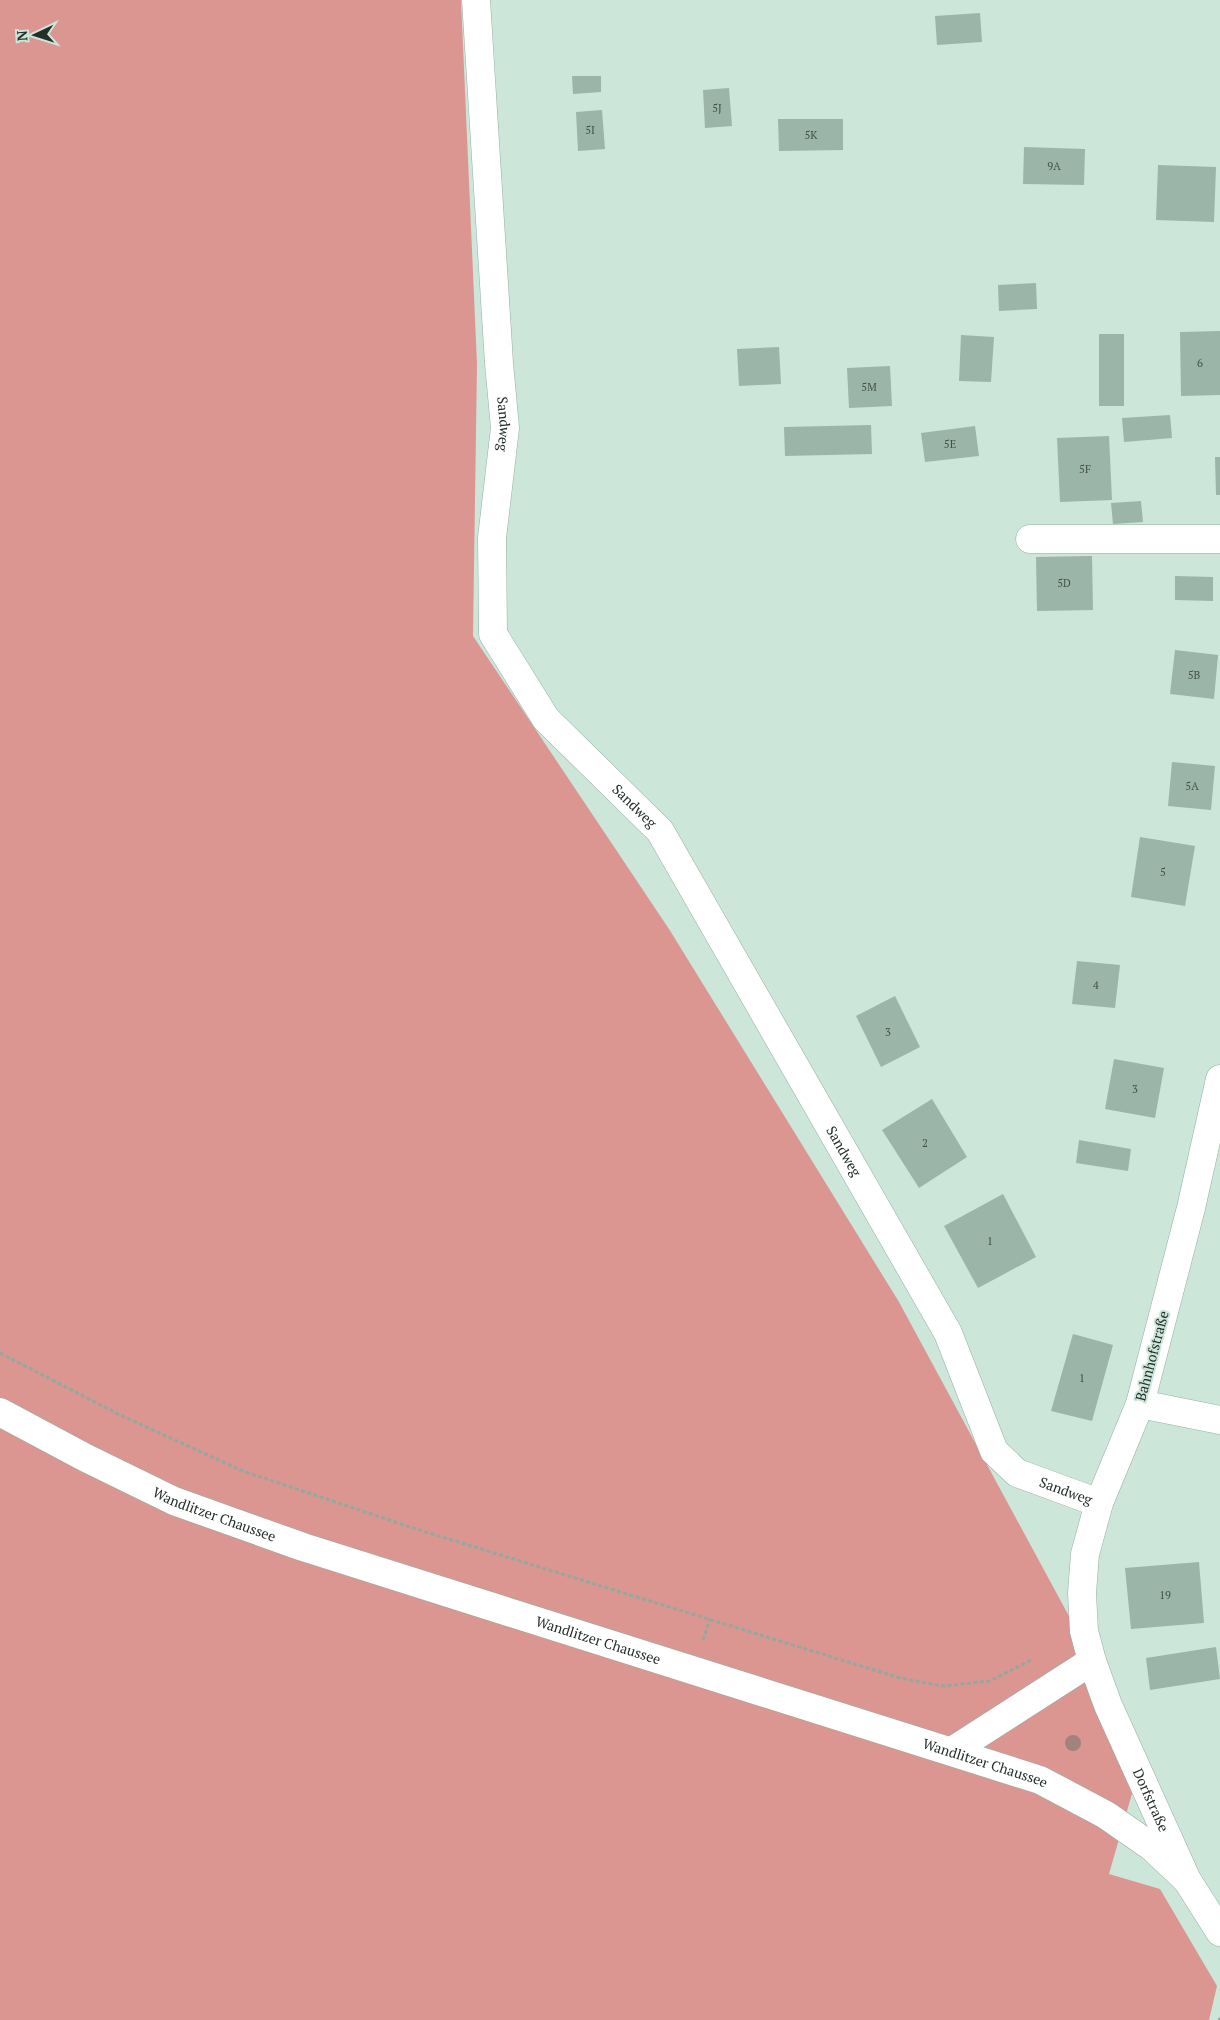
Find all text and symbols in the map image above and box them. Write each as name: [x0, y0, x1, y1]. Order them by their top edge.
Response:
north arrow: [10, 10, 60, 60]
text: N: [12, 30, 31, 42]
house number: 5J: [712, 101, 722, 115]
house number: 5I: [585, 123, 595, 137]
house number: 5K: [805, 128, 818, 142]
house number: 9A: [1047, 159, 1061, 173]
house number: 6: [1197, 356, 1203, 370]
house number: 5M: [861, 380, 877, 394]
street label: Sandweg: [493, 396, 515, 453]
house number: 5E: [944, 437, 956, 451]
house number: 5F: [1079, 462, 1091, 476]
house number: 5D: [1057, 576, 1071, 590]
house number: 5B: [1188, 668, 1201, 682]
street label: Sandweg: [609, 779, 662, 832]
house number: 5A: [1185, 779, 1199, 793]
house number: 5: [1160, 865, 1166, 879]
house number: 4: [1093, 978, 1099, 992]
house number: 3: [885, 1025, 891, 1039]
house number: 3: [1132, 1082, 1138, 1096]
street label: Sandweg: [822, 1122, 866, 1180]
house number: 2: [922, 1136, 928, 1150]
house number: 1: [987, 1234, 993, 1248]
street label: Bahnhofstraße: [1130, 1309, 1173, 1403]
house number: 1: [1079, 1371, 1085, 1385]
street label: Sandweg: [1037, 1472, 1096, 1509]
street label: Wandlitzer Chaussee: [150, 1482, 279, 1546]
house number: 19: [1159, 1588, 1171, 1602]
street label: Wandlitzer Chaussee: [533, 1611, 663, 1669]
street label: Wandlitzer Chaussee: [921, 1734, 1051, 1792]
street label: Dorfstraße: [1129, 1765, 1174, 1834]

